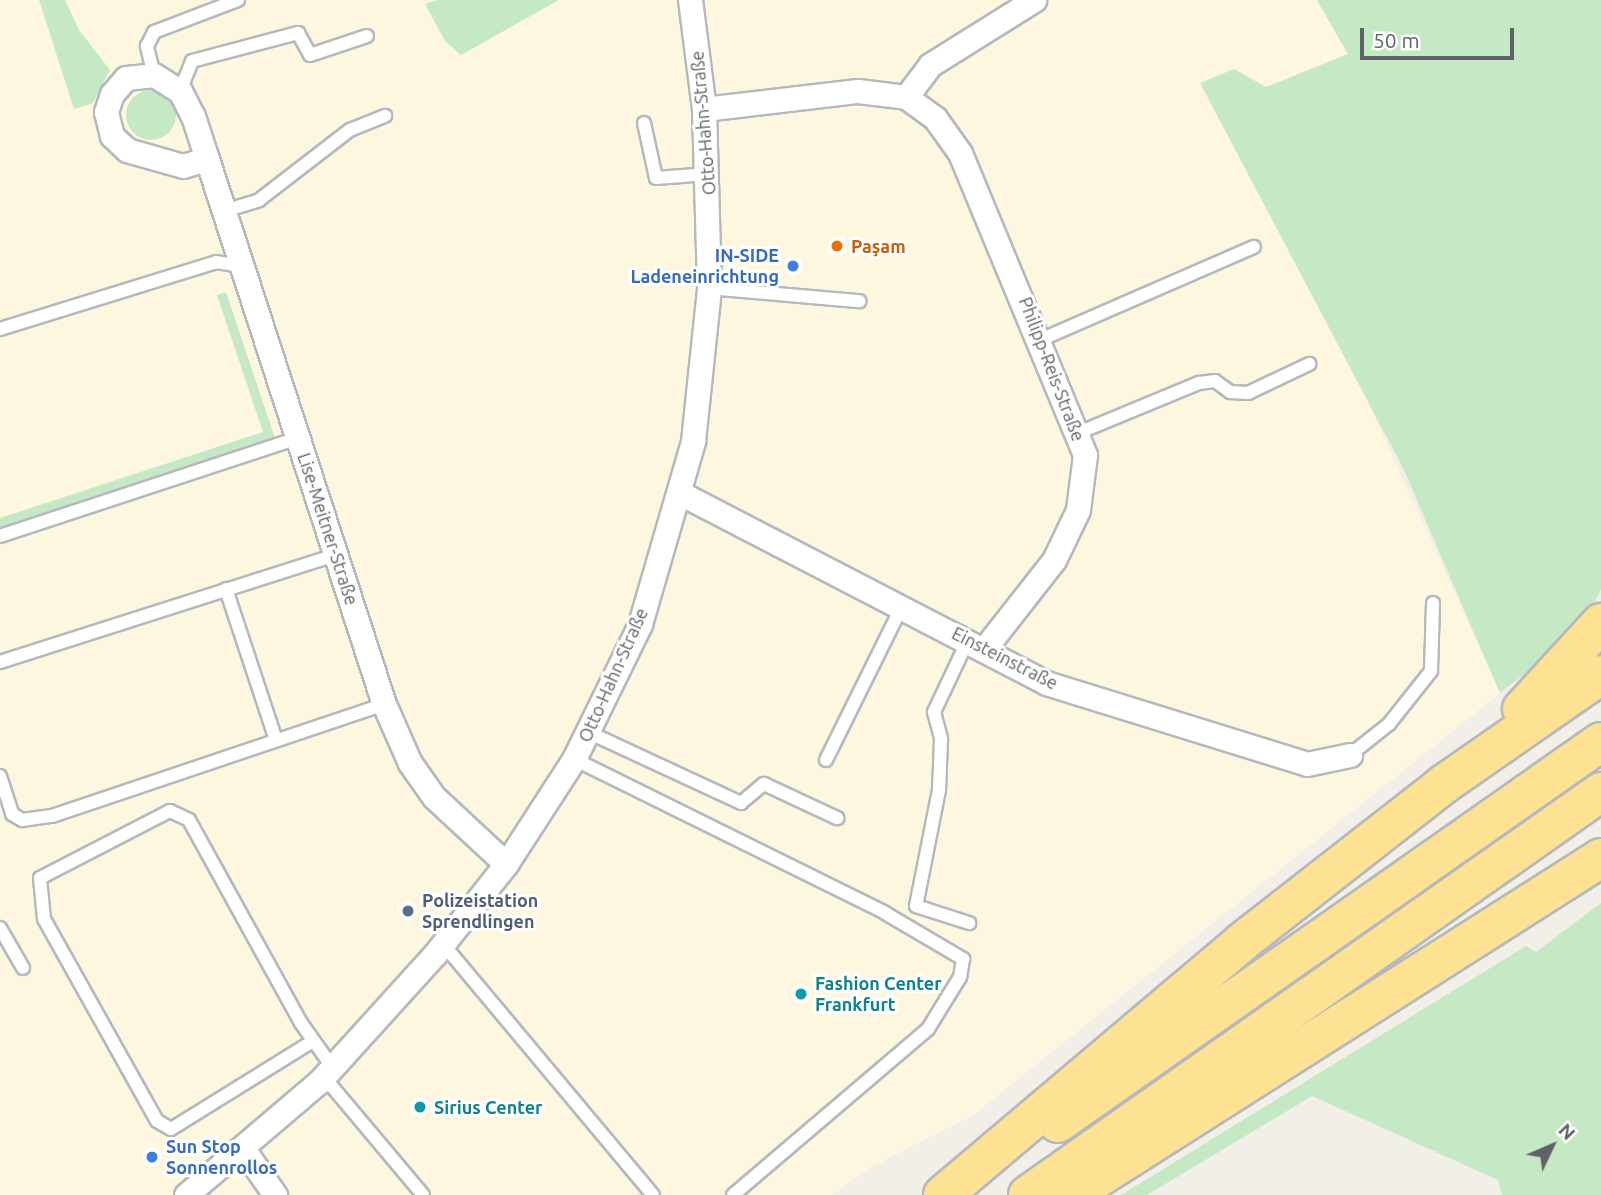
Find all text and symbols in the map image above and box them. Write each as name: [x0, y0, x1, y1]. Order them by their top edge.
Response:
scale bar: [1363, 14, 1517, 58]
text: 50 m: [1373, 28, 1420, 52]
street label: Otto-Hahn-Straße: [686, 50, 720, 196]
place label: Paşam: [851, 235, 906, 257]
marker: Paşam: [829, 238, 845, 254]
place label: IN-SIDE Ladeneinrichtung: [630, 245, 779, 288]
marker: IN-SIDE Ladeneinrichtung: [785, 258, 801, 274]
street label: Philipp-Reis-Straße: [1015, 294, 1089, 444]
street label: Lise-Meitner-Straße: [293, 450, 363, 608]
street label: Otto-Hahn-Straße: [574, 604, 652, 746]
street label: Einsteinstraße: [948, 622, 1062, 694]
place label: Polizeistation Sprendlingen: [422, 890, 538, 932]
marker: Polizeistation Sprendlingen: [400, 903, 416, 919]
place label: Fashion Center Frankfurt: [815, 973, 942, 1016]
marker: Fashion Center Frankfurt: [793, 986, 809, 1002]
place label: Sirius Center: [434, 1096, 542, 1118]
marker: Sirius Center: [412, 1099, 428, 1115]
north arrow: [1517, 1111, 1587, 1181]
text: N: [1554, 1119, 1580, 1144]
place label: Sun Stop Sonnenrollos: [166, 1136, 277, 1178]
marker: Sun Stop Sonnenrollos: [144, 1149, 160, 1165]

